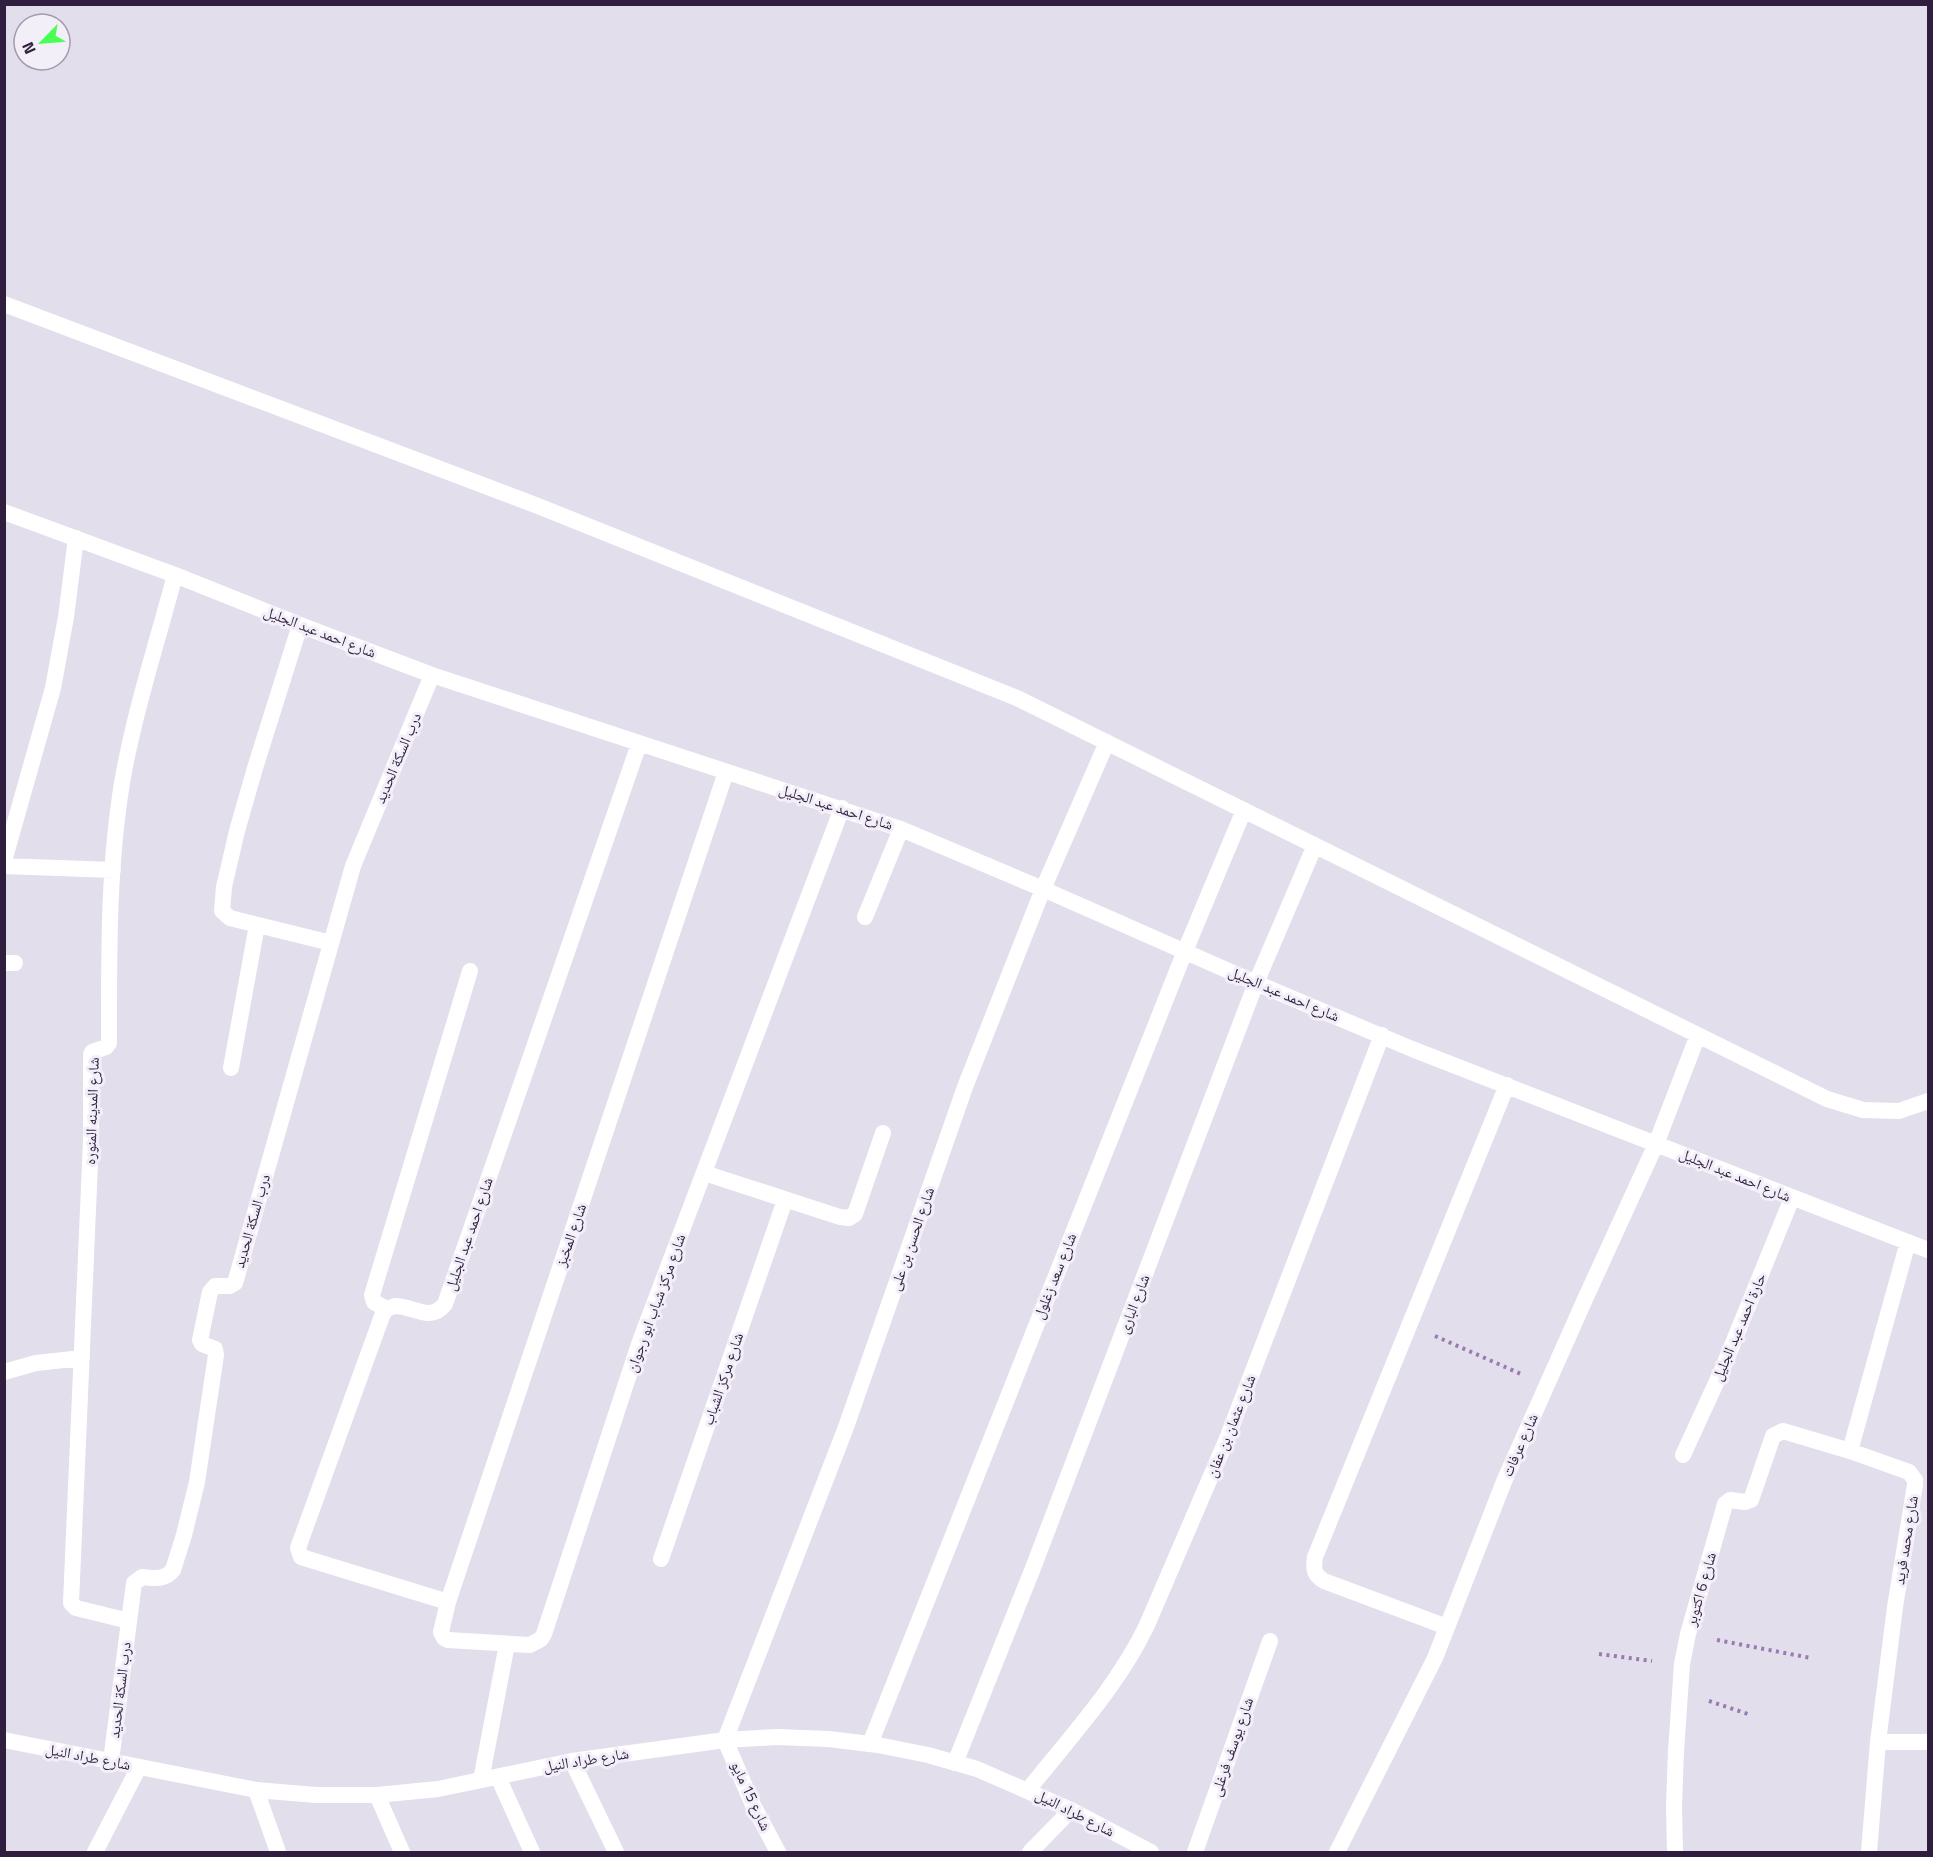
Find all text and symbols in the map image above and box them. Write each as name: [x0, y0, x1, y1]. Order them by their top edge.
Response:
north arrow: [12, 12, 72, 72]
text: N: [15, 38, 42, 58]
street label: شارع احمد عبد الجليل: [261, 600, 380, 664]
street label: درب السكة الحديد: [368, 709, 427, 807]
street label: شارع احمد عبد الجليل: [776, 777, 896, 836]
street label: شارع احمد عبد الجليل: [1225, 960, 1343, 1027]
street label: شارع المدينه المنوره: [78, 1057, 105, 1165]
street label: شارع احمد عبد الجليل: [1676, 1142, 1795, 1207]
street label: درب السكة الحديد: [227, 1171, 276, 1270]
street label: شارع احمد عبد الجليل: [438, 1174, 499, 1294]
street label: شارع الحسن بن على: [883, 1184, 940, 1294]
street label: شارع المخبز: [549, 1200, 592, 1270]
street label: شارع سعد زغلول: [1027, 1229, 1082, 1322]
street label: شارع مركز شباب ابو رجوان: [620, 1230, 691, 1375]
street label: حارة احمد عبد الجليل: [1705, 1269, 1772, 1384]
street label: شارع البارى: [1112, 1271, 1155, 1337]
street label: شارع مركز الشباب: [696, 1329, 749, 1428]
street label: شارع عثمان بن عفان: [1199, 1371, 1262, 1481]
street label: شارع عرفات: [1495, 1409, 1544, 1480]
street label: شارع محمد فريد: [1887, 1494, 1924, 1586]
street label: شارع 6 اكتوبر: [1679, 1549, 1722, 1629]
street label: درب السكة الحديد: [102, 1641, 137, 1739]
street label: شارع يوسف فرغلى: [1204, 1694, 1259, 1799]
street label: شارع طراد النيل: [44, 1737, 133, 1776]
street label: شارع طراد النيل: [542, 1741, 630, 1778]
street label: شارع 15 مايو: [725, 1757, 778, 1835]
street label: شارع طراد النيل: [1032, 1783, 1119, 1842]

